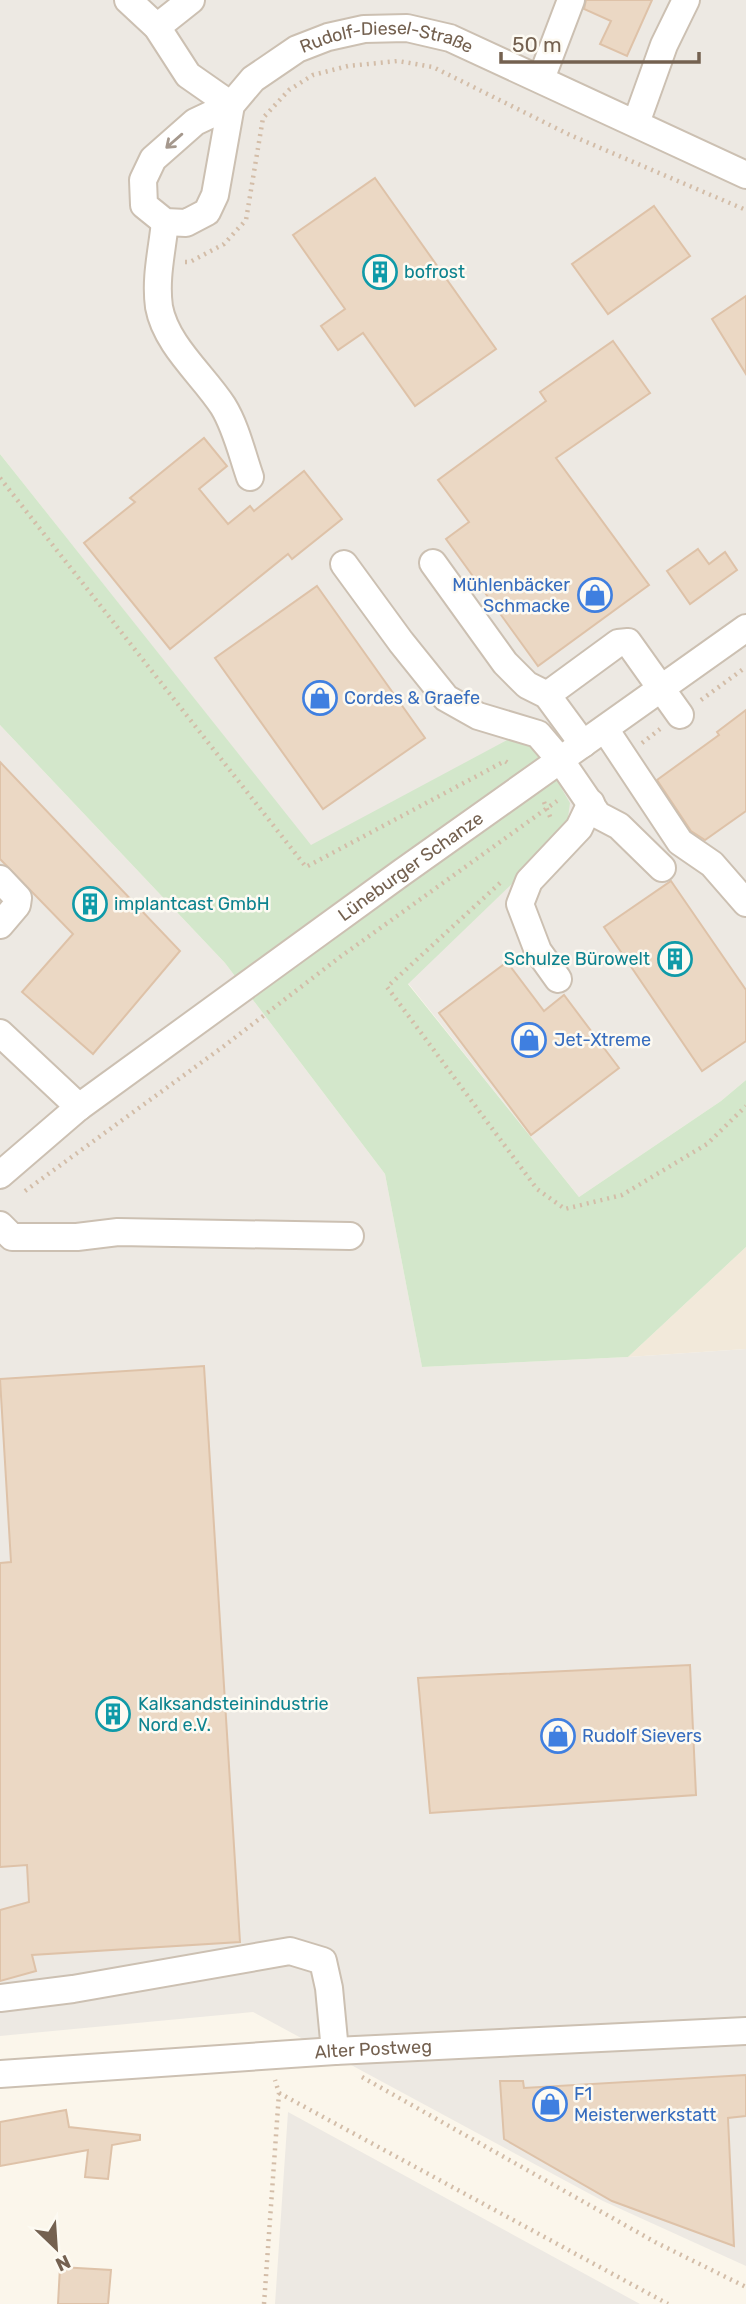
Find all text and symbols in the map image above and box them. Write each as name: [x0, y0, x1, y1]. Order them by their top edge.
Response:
text: Rudolf-Diesel-Straße: [297, 17, 477, 58]
scale bar: [501, 21, 699, 65]
text: 50 m: [512, 32, 562, 57]
street label: Rudolf-Diesel-Straße: [298, 41, 476, 63]
one-way arrow: [166, 132, 183, 149]
building icon: bofrost: [361, 253, 399, 291]
place label: bofrost: [404, 261, 465, 283]
place label: Mühlenbäcker Schmacke: [452, 574, 570, 617]
shop icon: Mühlenbäcker Schmacke: [576, 576, 614, 614]
shop icon: Cordes & Graefe: [301, 679, 339, 717]
place label: Cordes & Graefe: [344, 687, 480, 709]
street label: Lüneburger Schanze: [334, 807, 488, 926]
building icon: implantcast GmbH: [71, 885, 109, 923]
place label: implantcast GmbH: [114, 893, 270, 915]
building icon: Schulze Bürowelt: [656, 940, 694, 978]
place label: Schulze Bürowelt: [504, 948, 650, 970]
shop icon: Jet-Xtreme: [510, 1021, 548, 1059]
place label: Jet-Xtreme: [554, 1029, 651, 1051]
place label: Kalksandsteinindustrie Nord e.V.: [138, 1693, 329, 1736]
building icon: Kalksandsteinindustrie Nord e.V.: [94, 1695, 132, 1733]
shop icon: Rudolf Sievers: [539, 1717, 577, 1755]
place label: Rudolf Sievers: [582, 1725, 702, 1747]
street label: Alter Postweg: [314, 2035, 432, 2063]
place label: F1 Meisterwerkstatt: [574, 2083, 716, 2126]
shop icon: F1 Meisterwerkstatt: [531, 2085, 569, 2123]
north arrow: [21, 2213, 91, 2283]
text: N: [52, 2250, 74, 2276]

